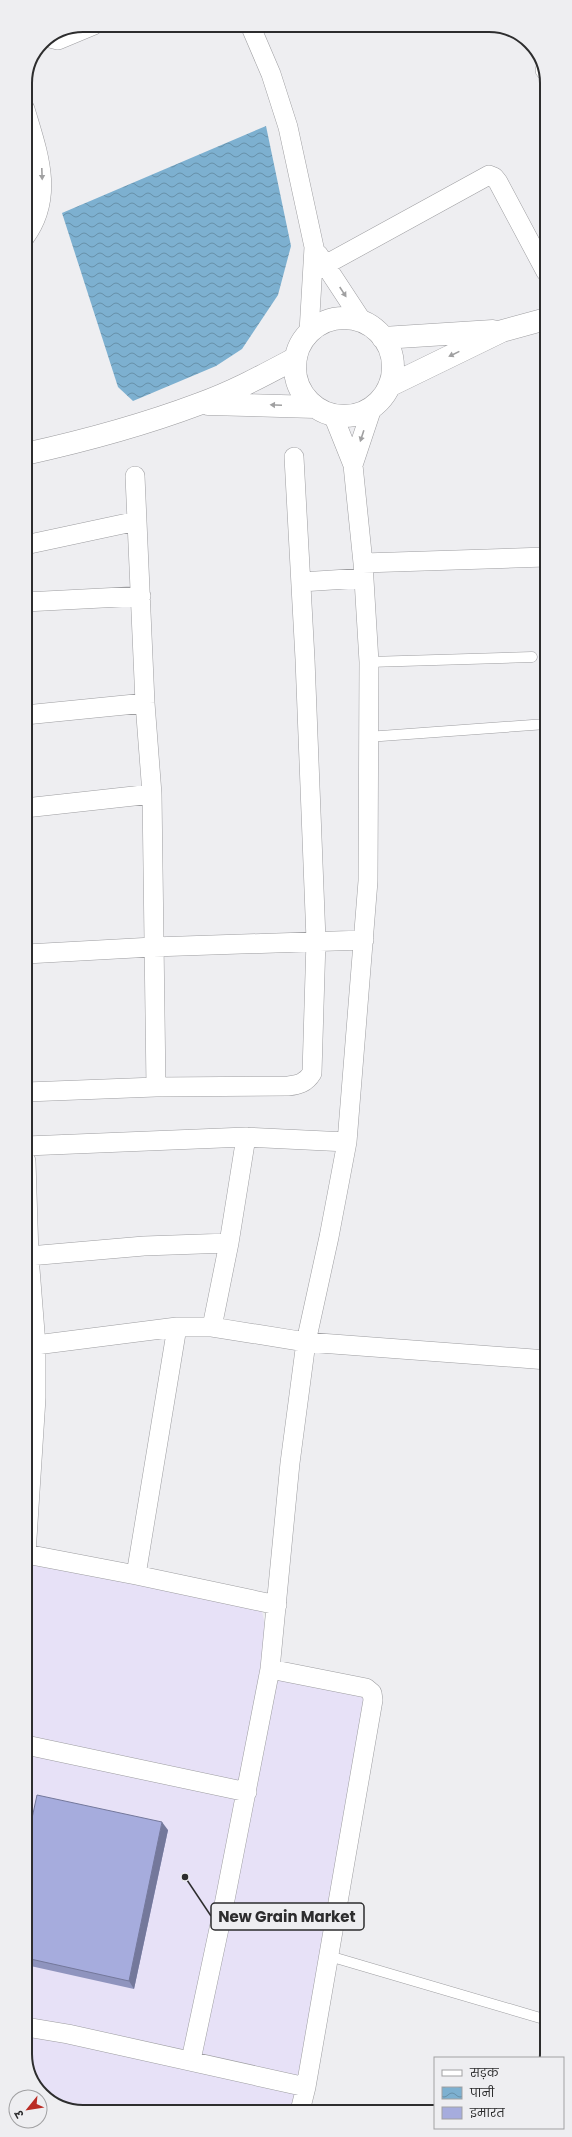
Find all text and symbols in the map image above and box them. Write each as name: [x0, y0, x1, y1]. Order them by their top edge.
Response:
one-way arrow: [39, 168, 45, 181]
one-way arrow: [339, 287, 347, 297]
one-way arrow: [448, 351, 460, 357]
one-way arrow: [270, 402, 282, 409]
one-way arrow: [359, 431, 365, 443]
callout: New Grain Market: [211, 1903, 364, 1930]
text: New Grain Market: [218, 1906, 356, 1927]
legend: [434, 2057, 564, 2129]
text: सड़क: [469, 2064, 500, 2081]
text: पानी: [469, 2084, 495, 2101]
north arrow: [8, 2089, 48, 2129]
text: इमारत: [469, 2104, 505, 2121]
text: उ: [10, 2107, 28, 2122]

